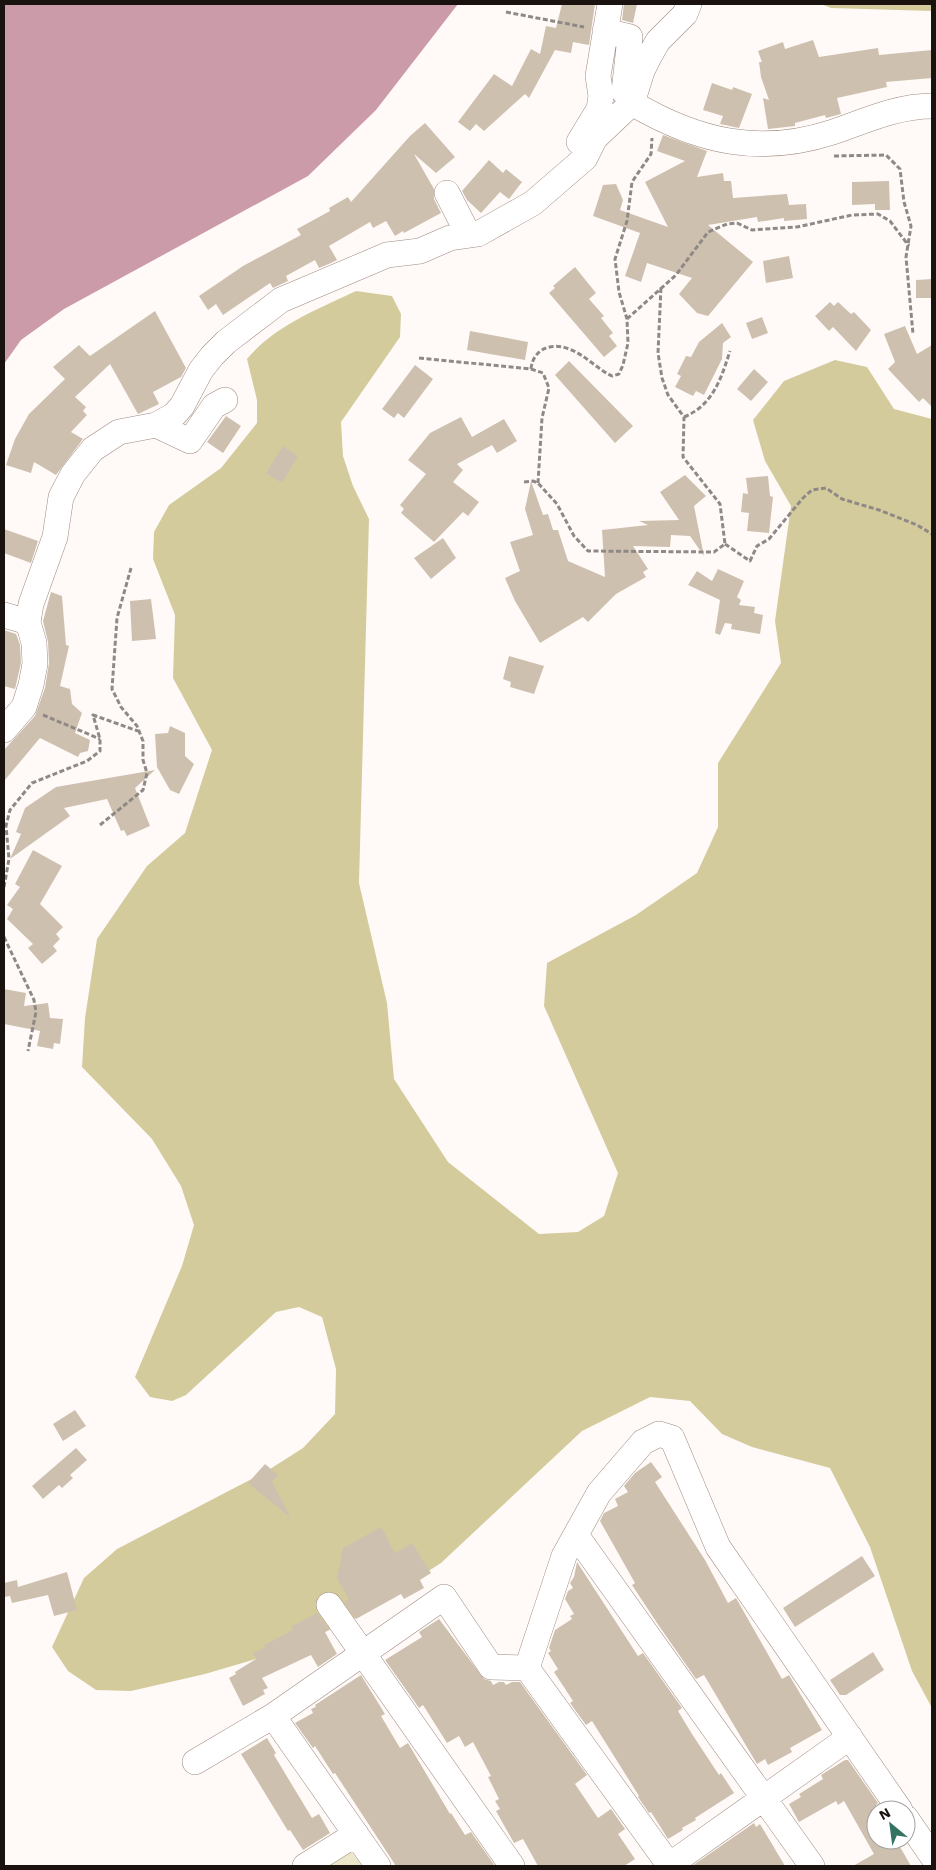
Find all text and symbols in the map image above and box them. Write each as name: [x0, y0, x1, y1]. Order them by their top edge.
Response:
north arrow: [866, 1800, 916, 1850]
text: N: [876, 1804, 893, 1823]

